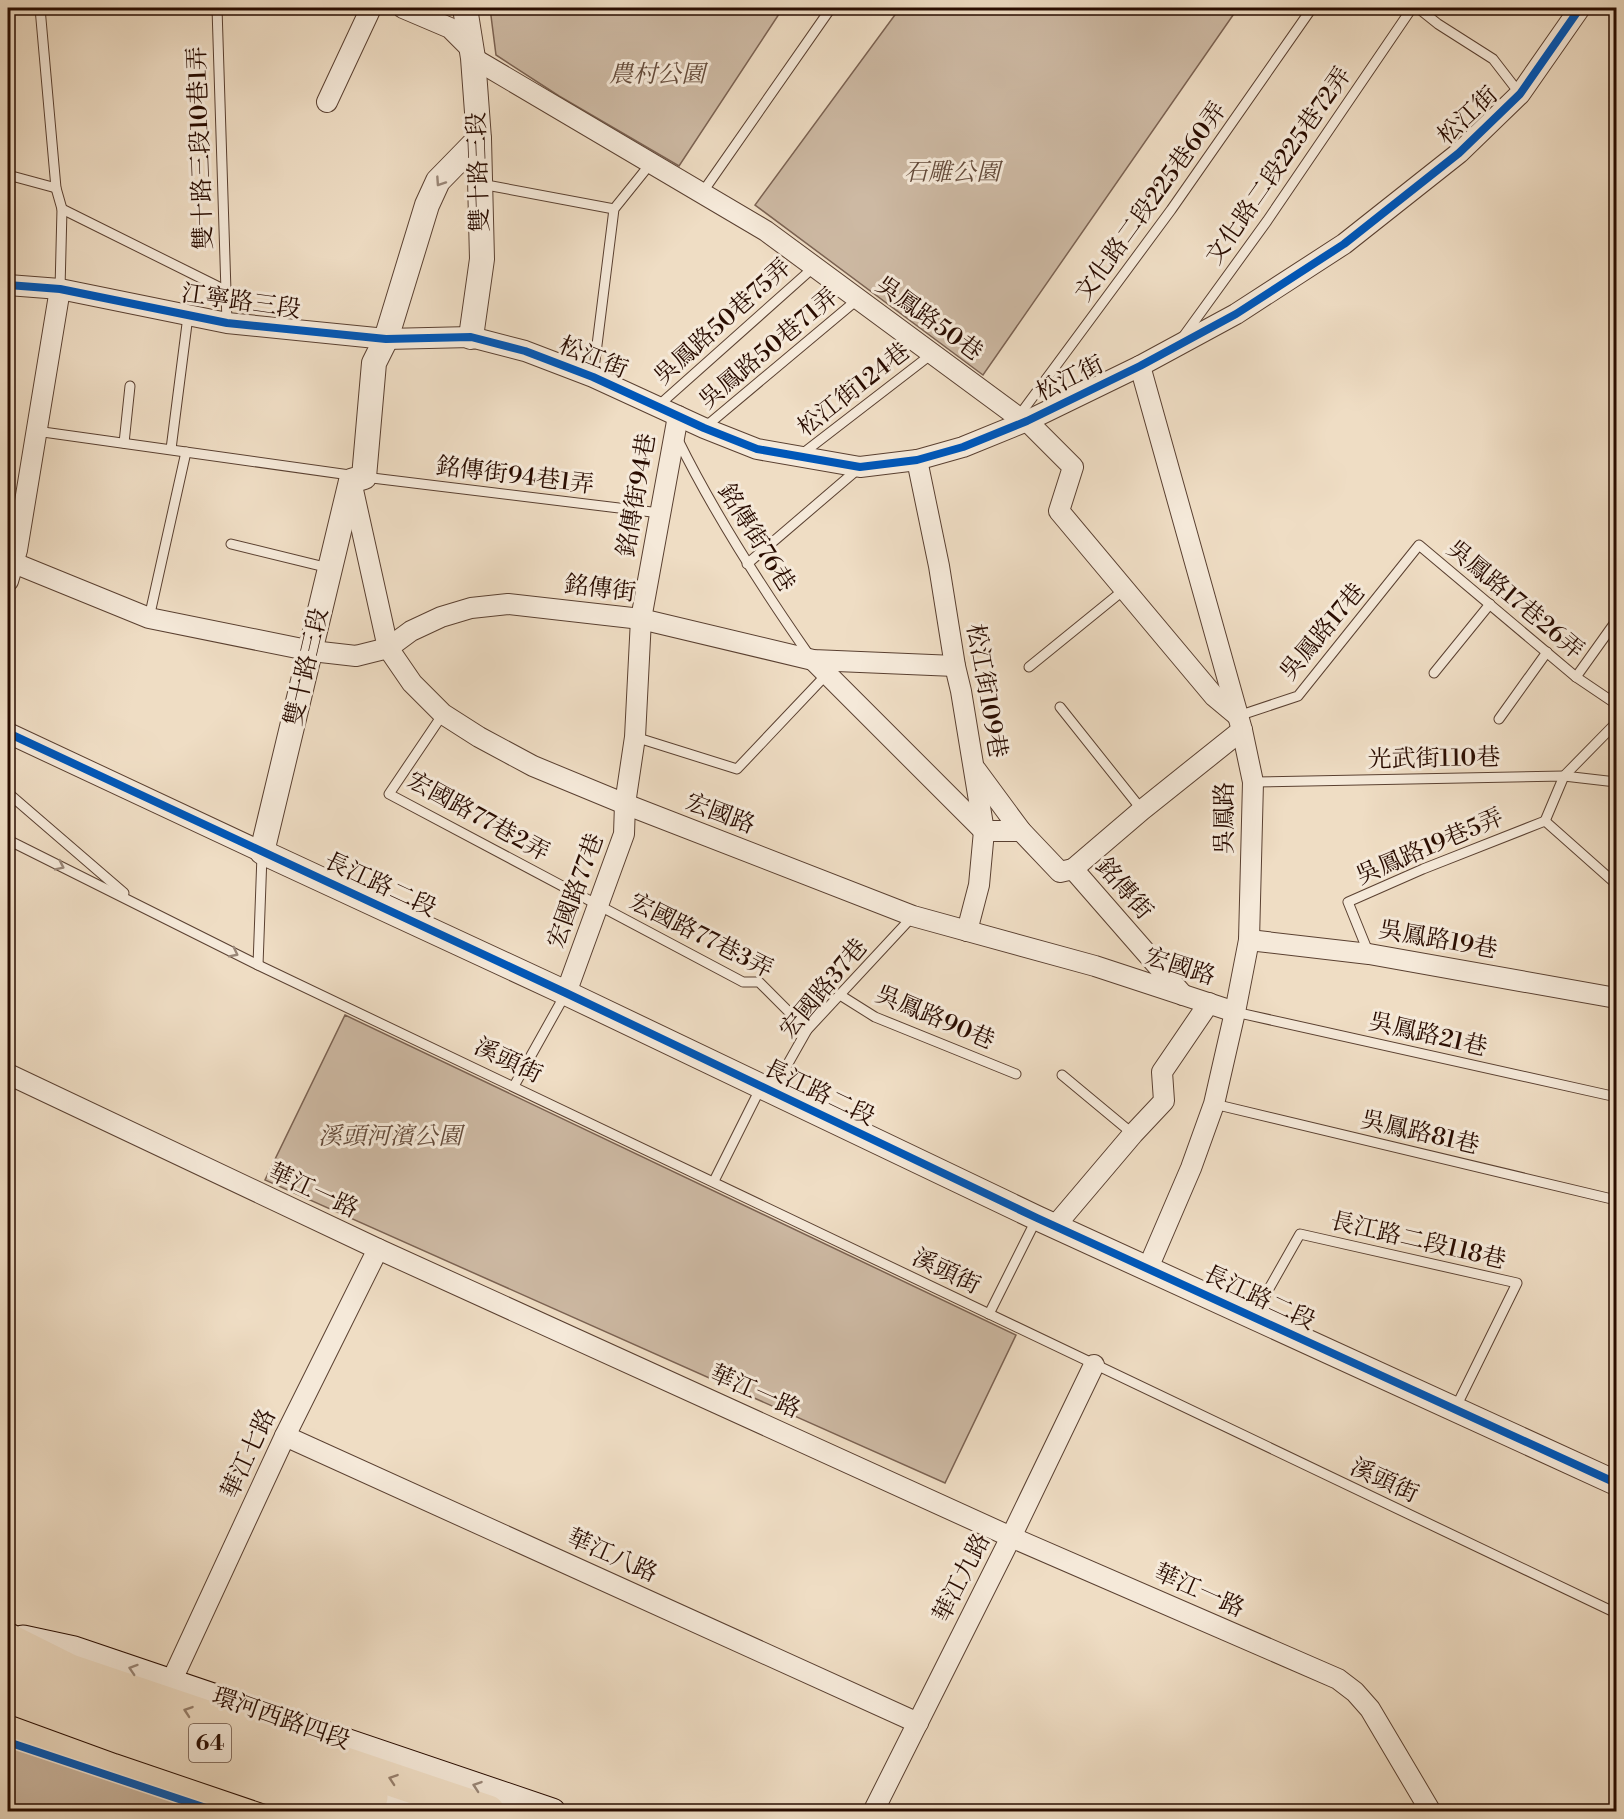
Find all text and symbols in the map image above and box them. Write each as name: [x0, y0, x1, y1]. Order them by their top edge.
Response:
street label: 雙十路三段10巷1弄: [182, 46, 220, 250]
park label: 農村公園: [609, 60, 709, 90]
street label: 文化路二段225巷72弄: [1200, 62, 1358, 270]
street label: 松江街: [1431, 80, 1505, 152]
street label: 文化路二段225巷60弄: [1069, 96, 1233, 308]
street label: 雙十路三段: [462, 112, 496, 232]
park label: 石雕公園: [904, 158, 1004, 188]
one-way arrow: [436, 176, 447, 187]
street label: 吳鳳路50巷75弄: [648, 253, 798, 391]
street label: 吳鳳路50巷: [870, 270, 988, 368]
street label: 江寧路三段: [179, 279, 303, 325]
street label: 吳鳳路50巷71弄: [693, 282, 845, 416]
street label: 松江街: [554, 331, 632, 385]
street label: 松江街124巷: [792, 337, 916, 443]
street label: 松江街: [1031, 350, 1109, 408]
street label: 銘傳街94巷: [611, 431, 663, 559]
street label: 銘傳街94巷1弄: [434, 451, 596, 501]
street label: 銘傳街76巷: [711, 478, 801, 598]
street label: 吳鳳路17巷26弄: [1440, 534, 1590, 666]
street label: 銘傳街: [562, 570, 638, 608]
street label: 吳鳳路17巷: [1274, 577, 1372, 687]
street label: 雙十路三段: [279, 605, 335, 729]
street label: 松江街109巷: [959, 621, 1013, 761]
street label: 光武街110巷: [1367, 743, 1501, 775]
street label: 宏國路77巷2弄: [402, 766, 554, 868]
street label: 吳鳳路: [1210, 782, 1240, 854]
street label: 宏國路: [681, 787, 759, 841]
street label: 吳鳳路19巷5弄: [1352, 802, 1508, 892]
street label: 宏國路77巷: [541, 829, 611, 953]
street label: 長江路二段: [319, 846, 441, 924]
street label: 銘傳街: [1089, 852, 1159, 926]
one-way arrow: [54, 858, 65, 870]
street label: 宏國路77巷3弄: [624, 887, 778, 985]
street label: 吳鳳路19巷: [1376, 915, 1500, 965]
street label: 宏國路37巷: [774, 933, 874, 1045]
street label: 宏國路: [1141, 942, 1219, 992]
one-way arrow: [228, 946, 239, 957]
street label: 吳鳳路90巷: [871, 979, 999, 1057]
street label: 吳鳳路21巷: [1366, 1007, 1490, 1063]
street label: 溪頭街: [469, 1032, 547, 1090]
street label: 長江路二段: [758, 1053, 880, 1133]
street label: 吳鳳路81巷: [1358, 1105, 1482, 1161]
park label: 溪頭河濱公園: [318, 1122, 466, 1152]
street label: 華江一路: [263, 1157, 363, 1225]
street label: 長江路二段118巷: [1327, 1206, 1509, 1276]
street label: 溪頭街: [907, 1243, 985, 1301]
street label: 長江路二段: [1198, 1259, 1320, 1337]
street label: 華江一路: [705, 1359, 805, 1425]
street label: 華江七路: [215, 1404, 283, 1504]
street label: 溪頭街: [1345, 1452, 1423, 1510]
street label: 華江八路: [562, 1523, 662, 1589]
street label: 華江九路: [927, 1528, 997, 1628]
street label: 華江一路: [1149, 1558, 1249, 1624]
one-way arrow: [128, 1664, 139, 1677]
street label: 環河西路四段: [208, 1681, 354, 1757]
one-way arrow: [183, 1705, 194, 1718]
road number: 64: [189, 1724, 231, 1762]
one-way arrow: [388, 1774, 398, 1787]
one-way arrow: [472, 1781, 483, 1793]

